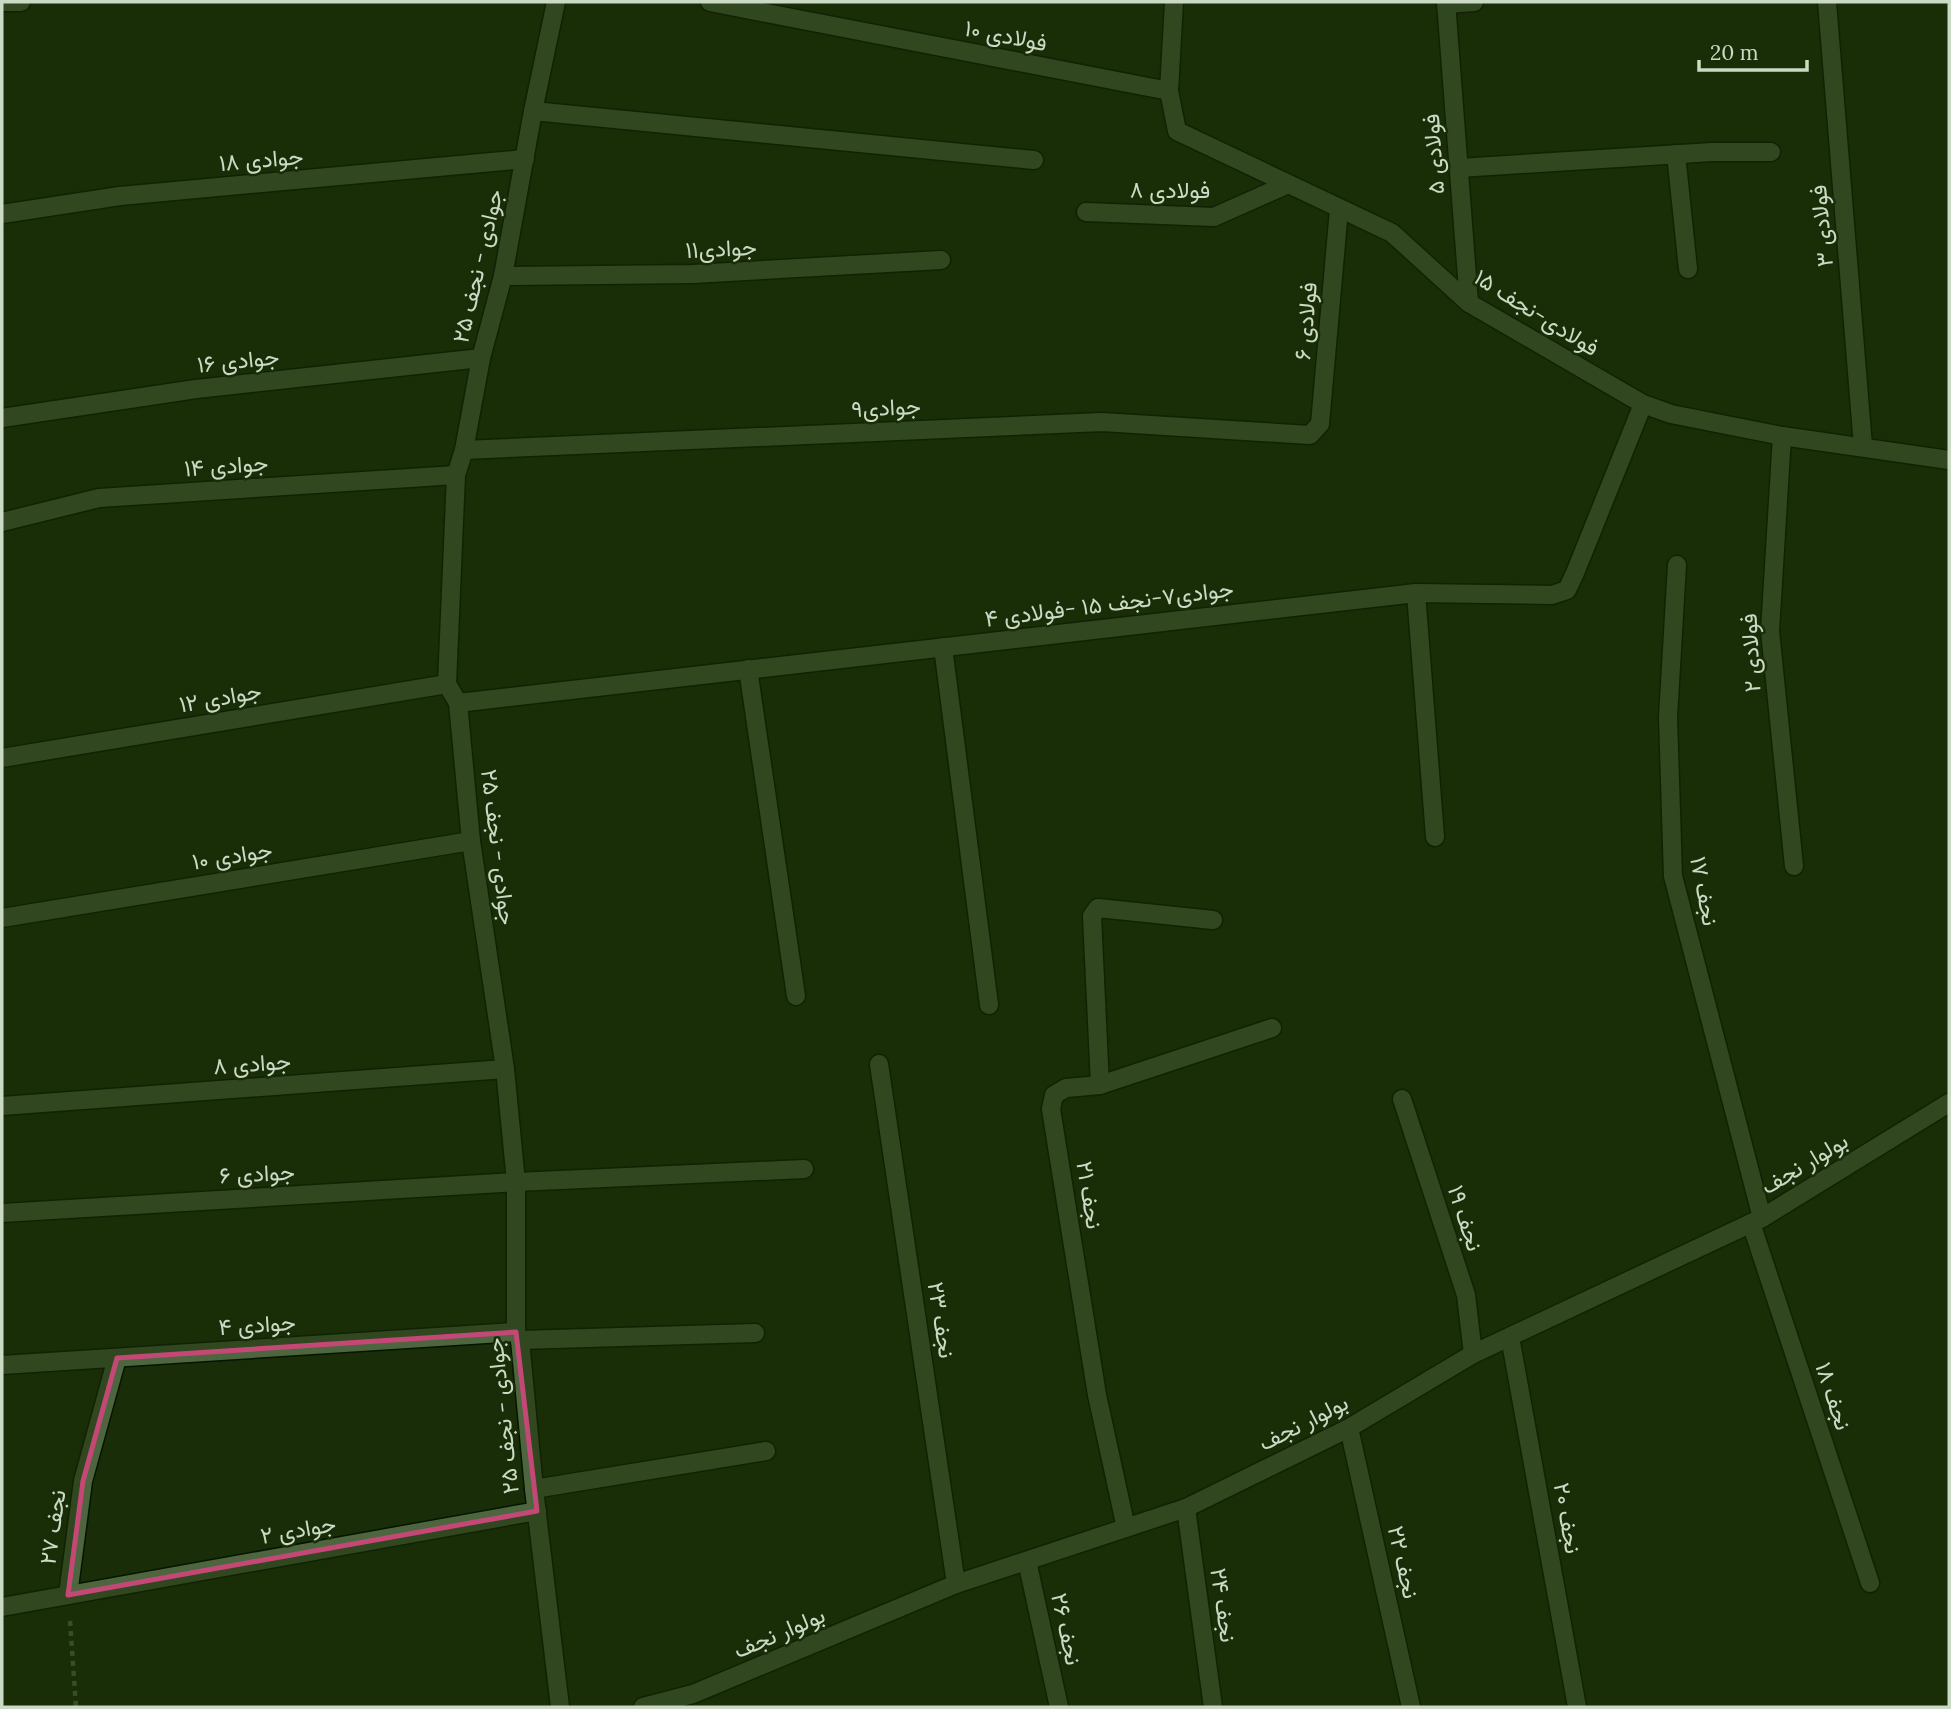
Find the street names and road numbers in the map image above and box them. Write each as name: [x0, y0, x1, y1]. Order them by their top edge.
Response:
street label: فولادی ۱۰: [962, 13, 1050, 58]
street label: فولادی ۵: [1416, 113, 1451, 195]
street label: جوادی ۱۸: [218, 141, 304, 178]
street label: فولادی ۸: [1130, 175, 1210, 205]
street label: فولادی ۳: [1803, 184, 1840, 268]
street label: جوادی - نجف ۲۵: [445, 186, 510, 346]
street label: جوادی۱۱: [685, 232, 758, 265]
street label: فولادی-نجف ۱۵: [1469, 262, 1605, 363]
street label: فولادی ۶: [1287, 281, 1324, 361]
street label: جوادی ۱۶: [196, 341, 280, 380]
street label: جوادی۹: [851, 391, 921, 424]
street label: جوادی ۱۴: [183, 448, 269, 483]
street label: جوادی۷-نجف ۱۵ -فولادی ۴: [983, 573, 1235, 634]
street label: فولادی ۲: [1733, 613, 1768, 693]
street label: جوادی ۱۲: [177, 676, 264, 719]
street label: جوادی - نجف ۲۵: [474, 767, 523, 927]
street label: جوادی ۱۰: [190, 834, 274, 877]
street label: نجف ۱۷: [1684, 854, 1726, 928]
street label: جوادی ۸: [212, 1046, 292, 1081]
street label: بولوار نجف: [1755, 1126, 1853, 1201]
street label: جوادی ۶: [219, 1157, 295, 1190]
street label: نجف ۲۱: [1070, 1159, 1110, 1231]
street label: نجف ۱۹: [1442, 1181, 1490, 1255]
street label: نجف ۲۳: [922, 1280, 962, 1360]
street label: جوادی ۴: [217, 1307, 297, 1342]
street label: جوادی - نجف ۲۵: [479, 1336, 526, 1496]
street label: نجف ۱۸: [1809, 1358, 1859, 1434]
street label: بولوار نجف: [1253, 1387, 1353, 1458]
street label: نجف ۲۰: [1548, 1480, 1588, 1556]
street label: نجف ۲۷: [32, 1488, 72, 1566]
street label: جوادی ۲: [258, 1508, 338, 1551]
street label: نجف ۲۲: [1382, 1523, 1426, 1601]
street label: نجف ۲۴: [1204, 1566, 1244, 1644]
street label: نجف ۲۶: [1045, 1590, 1089, 1668]
street label: بولوار نجف: [729, 1600, 830, 1665]

